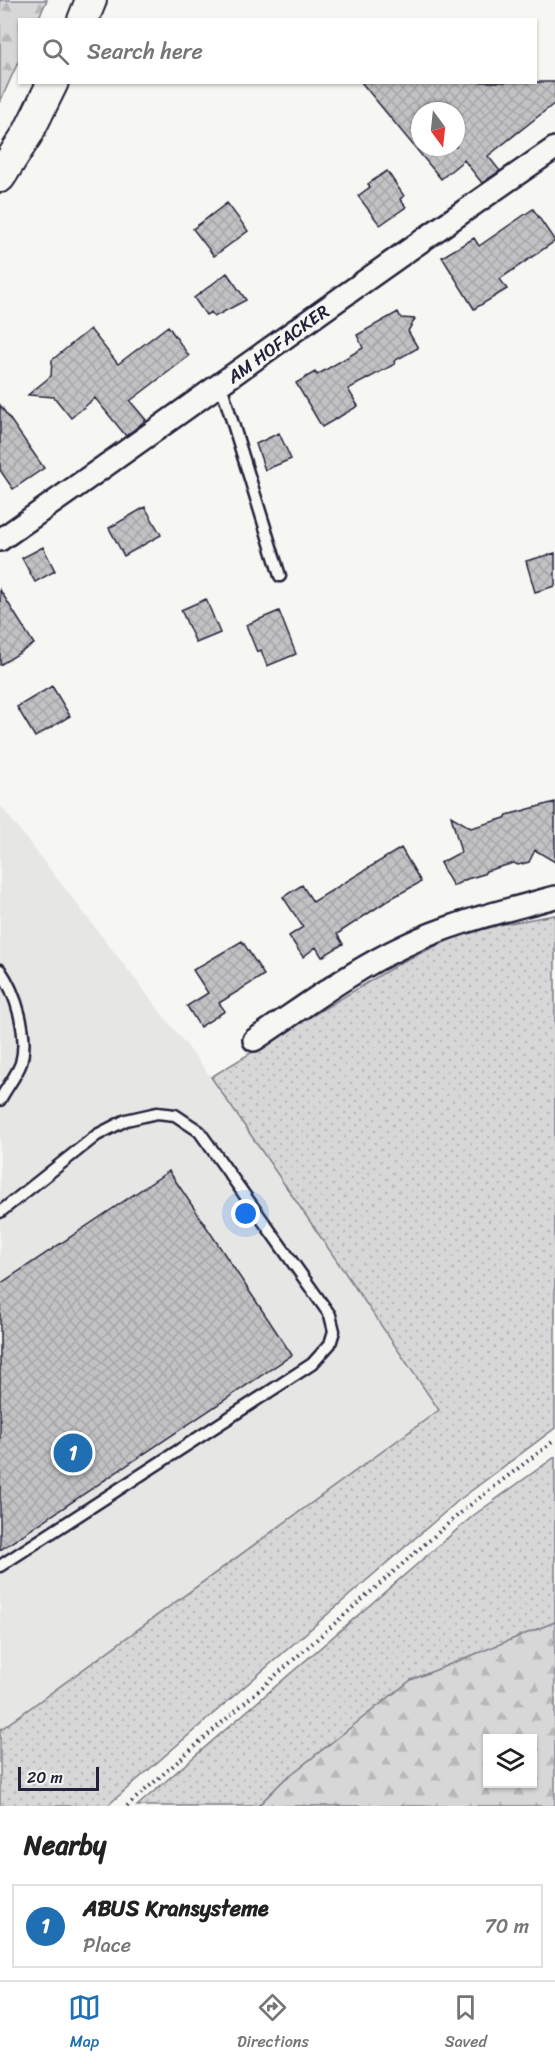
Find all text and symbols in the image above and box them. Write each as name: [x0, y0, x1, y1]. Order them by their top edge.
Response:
search box: [18, 18, 537, 84]
text: Search here: [87, 32, 203, 71]
icon: search: [39, 35, 72, 68]
north arrow: [411, 102, 465, 156]
street label: AM HOFACKER: [219, 296, 336, 393]
your location: [231, 1199, 260, 1228]
pin: 1: [54, 1430, 92, 1476]
map controls: [483, 1734, 537, 1788]
button: layers: [483, 1734, 537, 1788]
text: 20 m: [27, 1763, 63, 1792]
scale bar: [18, 1764, 99, 1792]
text: Nearby: [24, 1822, 106, 1868]
text: ABUS Kransysteme: [83, 1889, 269, 1928]
text: 1: [41, 1909, 50, 1944]
text: 70 m: [484, 1909, 529, 1944]
text: Place: [83, 1928, 131, 1963]
tab: Map: [68, 1991, 101, 2056]
tab: Directions: [237, 1991, 309, 2056]
tab: Saved: [445, 1991, 487, 2056]

